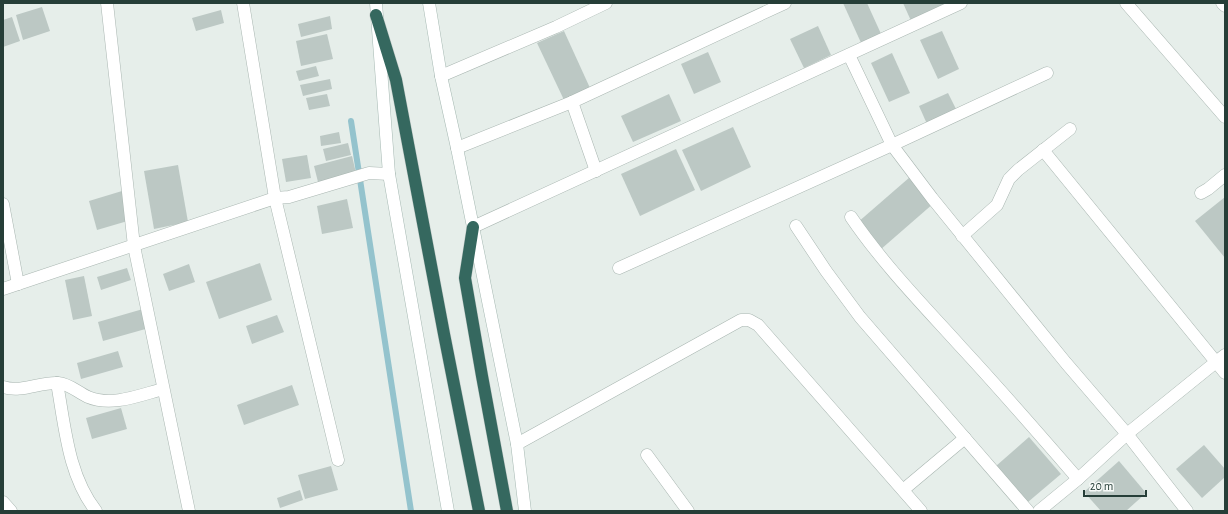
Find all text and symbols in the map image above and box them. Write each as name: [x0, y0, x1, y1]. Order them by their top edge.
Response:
scale bar: [1084, 472, 1146, 498]
text: 20 m: [1090, 480, 1113, 492]

